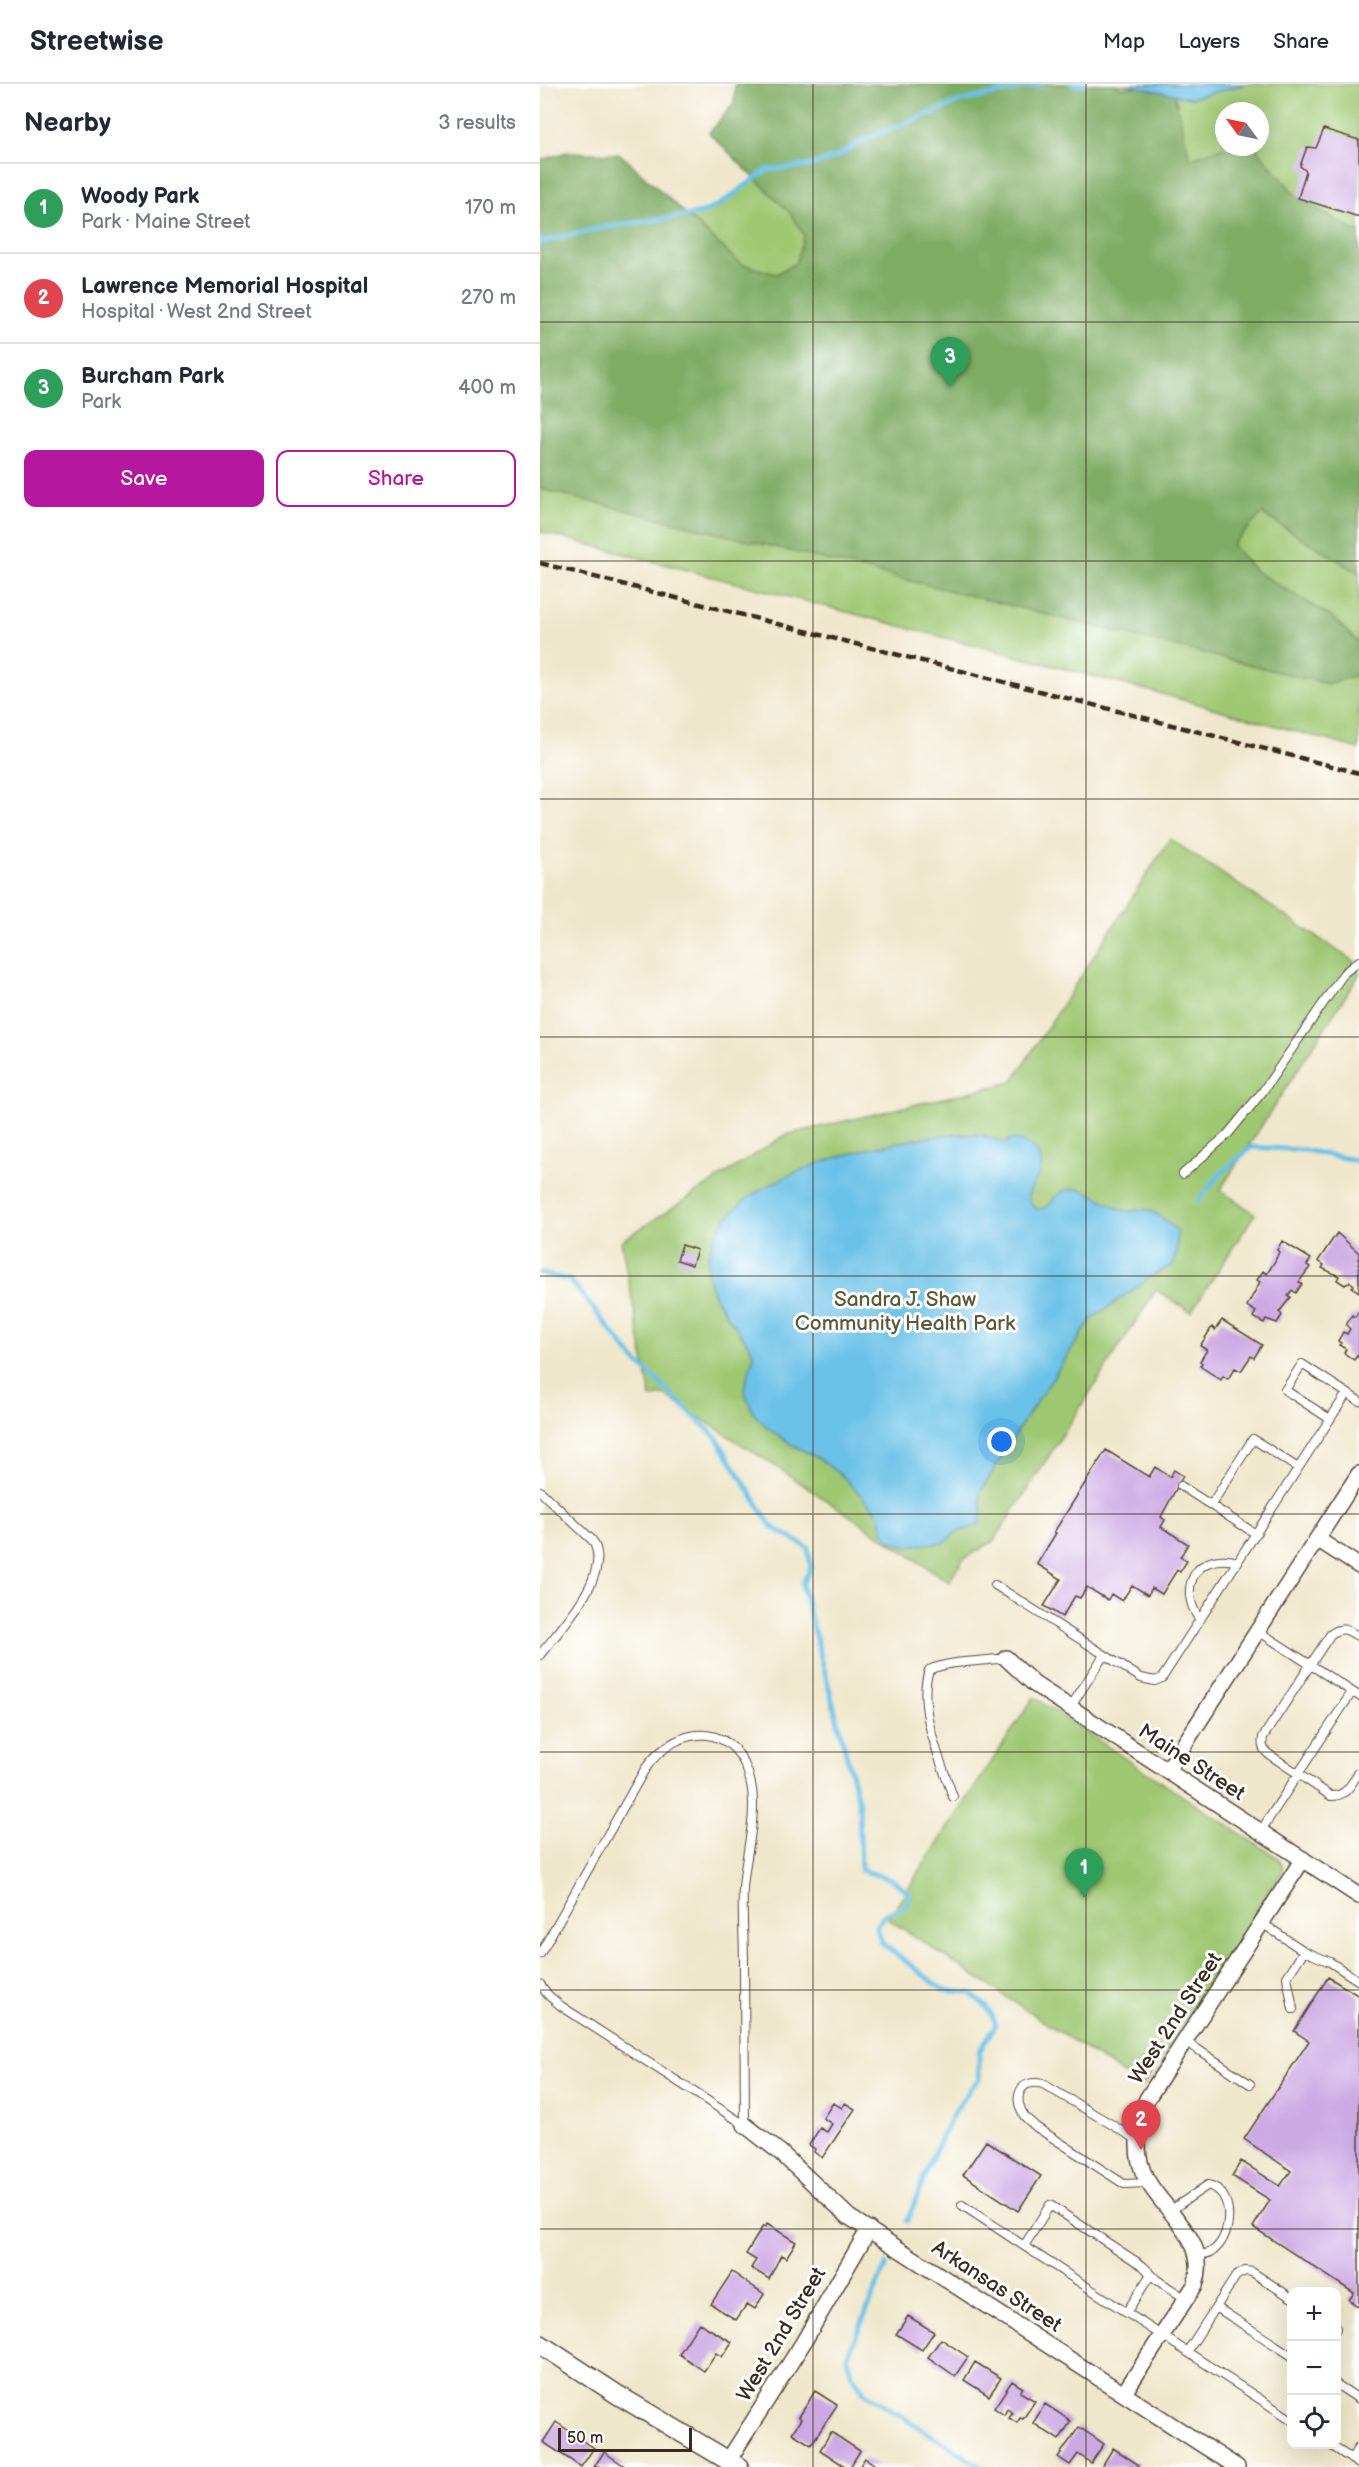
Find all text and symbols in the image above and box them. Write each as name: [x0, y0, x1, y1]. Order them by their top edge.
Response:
text: Streetwise: [30, 25, 163, 58]
text: Map: [1103, 29, 1145, 54]
text: Layers: [1178, 29, 1240, 54]
text: Share: [1273, 29, 1329, 54]
north arrow: [1215, 102, 1269, 156]
text: Nearby: [24, 108, 111, 139]
text: 3 results: [438, 111, 516, 135]
text: Woody Park: [81, 183, 199, 210]
text: 1: [39, 196, 48, 220]
text: 170 m: [465, 196, 516, 220]
text: Park · Maine Street: [81, 210, 250, 234]
text: Lawrence Memorial Hospital: [81, 273, 368, 300]
text: 2: [38, 286, 49, 310]
text: 270 m: [461, 286, 516, 310]
text: Hospital · West 2nd Street: [81, 300, 312, 324]
pin: 3: [930, 338, 970, 387]
text: Burcham Park: [81, 363, 224, 390]
text: 3: [38, 376, 49, 400]
text: 400 m: [458, 376, 516, 400]
text: Park: [81, 390, 121, 414]
button: Save: [24, 450, 264, 507]
button: Share: [276, 450, 516, 507]
park label: Sandra J. Shaw Community Health Park: [795, 1287, 1016, 1336]
your location: [987, 1427, 1016, 1456]
street label: Maine Street: [1134, 1719, 1250, 1806]
pin: 1: [1064, 1848, 1104, 1898]
street label: West 2nd Street: [1124, 1947, 1228, 2089]
pin: 2: [1122, 2100, 1160, 2150]
street label: Arkansas Street: [927, 2235, 1067, 2338]
street label: West 2nd Street: [732, 2262, 832, 2406]
map controls: [1287, 2287, 1341, 2449]
button: +: [1287, 2287, 1341, 2341]
button: −: [1287, 2341, 1341, 2395]
button: locate: [1287, 2395, 1341, 2449]
scale bar: [558, 2425, 692, 2452]
text: 50 m: [567, 2429, 603, 2448]

